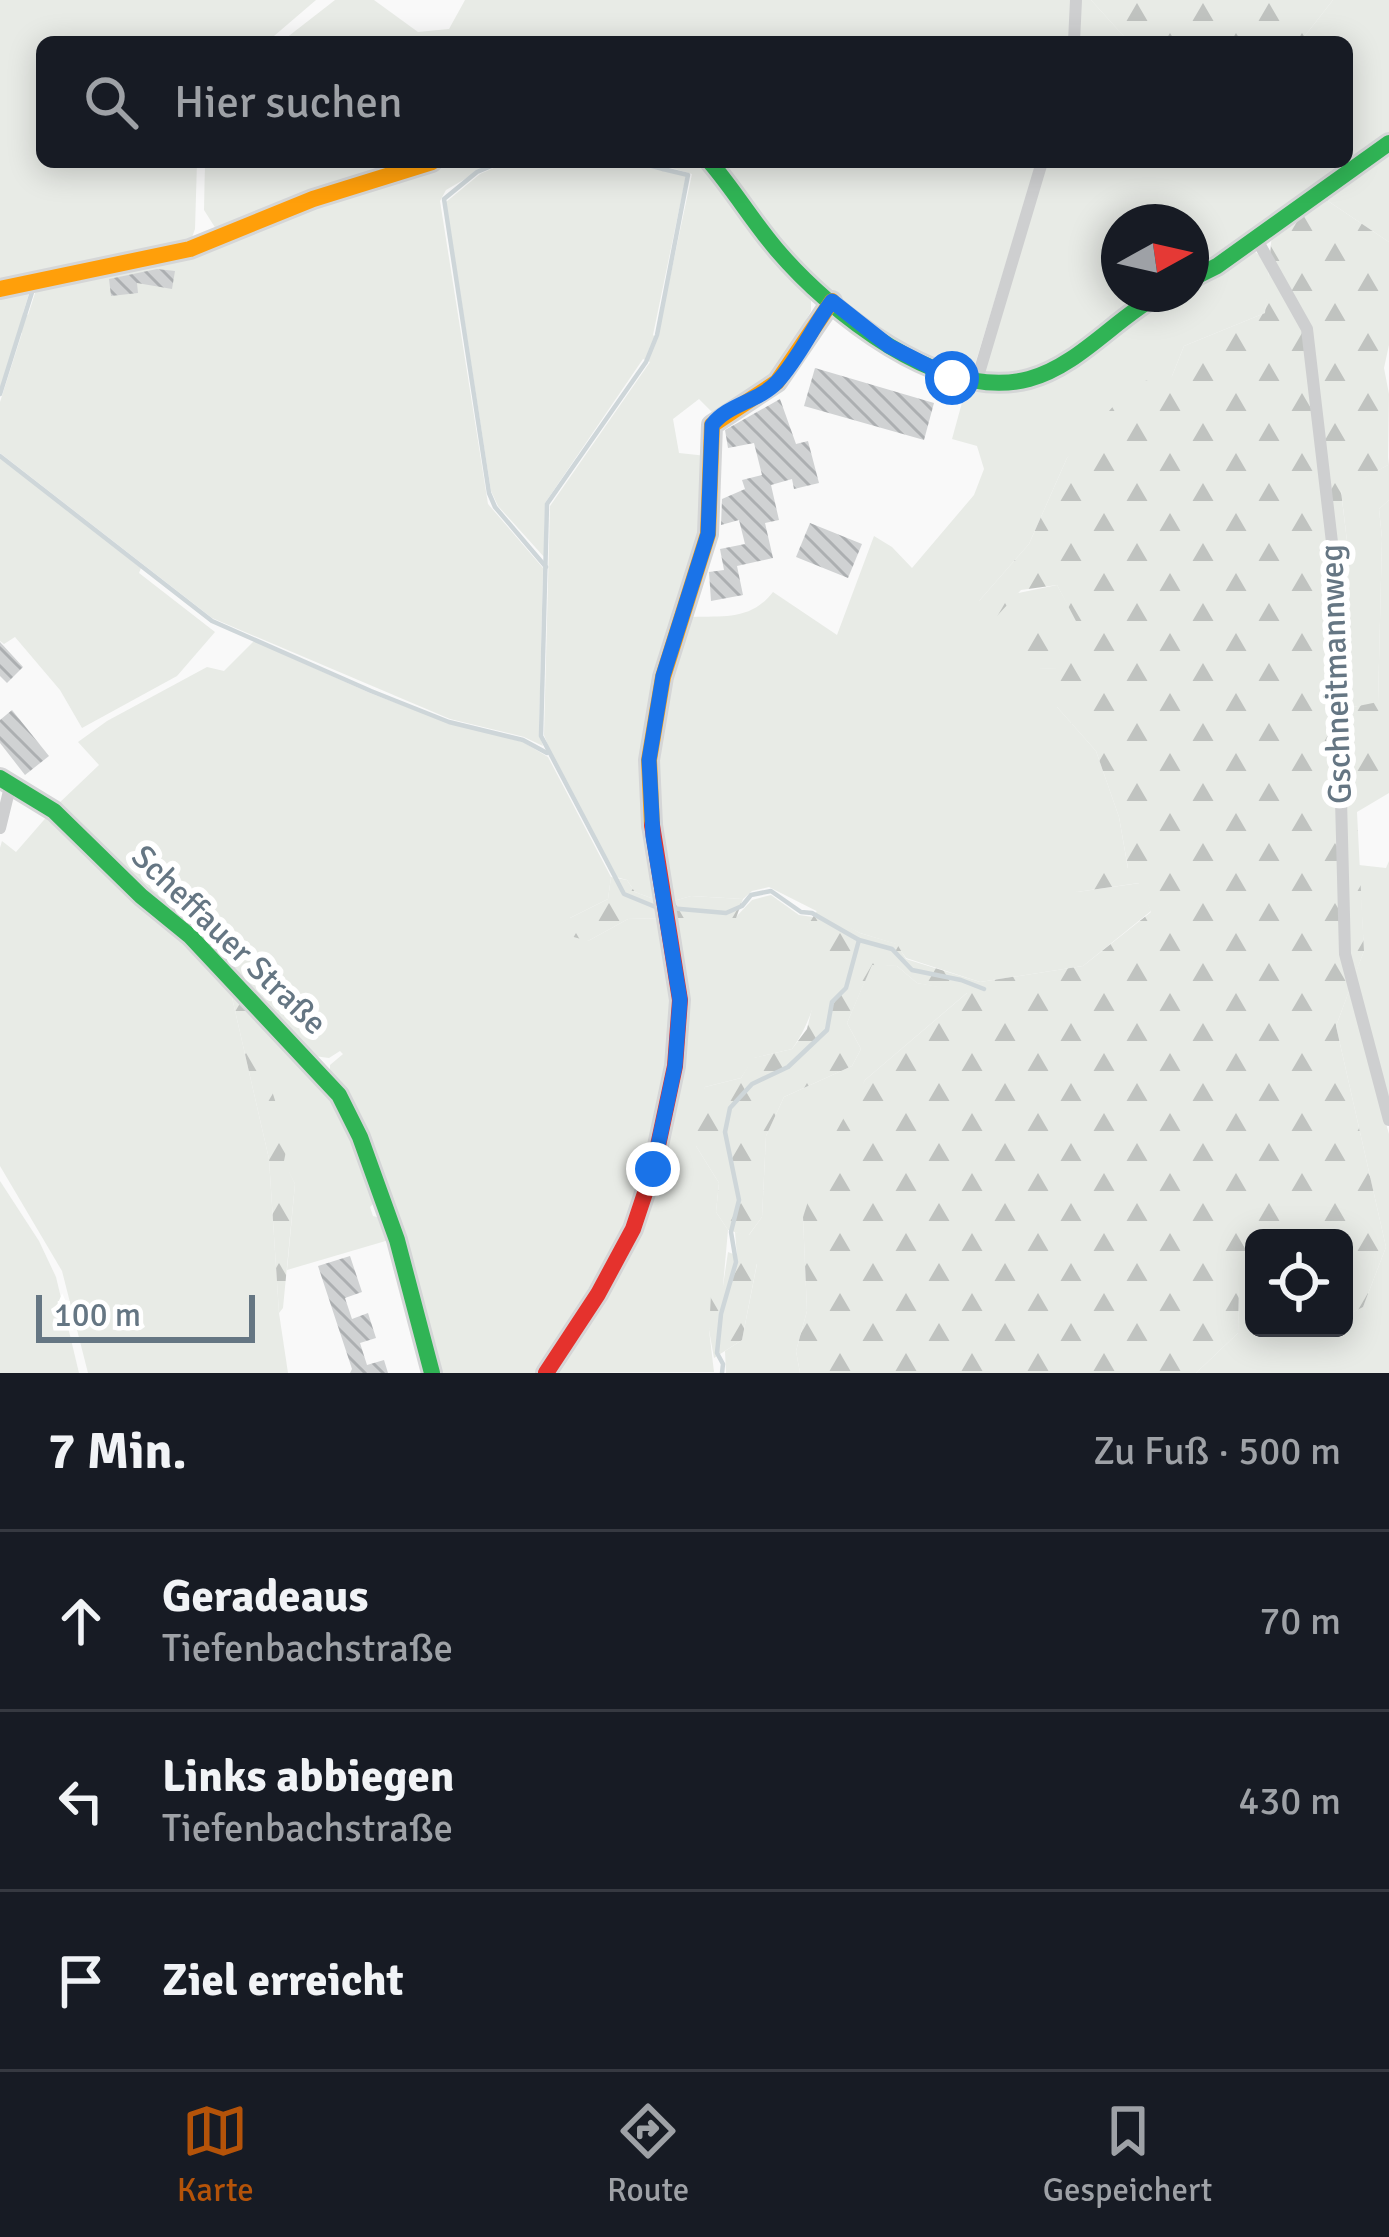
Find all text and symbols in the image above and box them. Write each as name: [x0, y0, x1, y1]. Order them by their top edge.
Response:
search box: [36, 36, 1353, 168]
icon: search: [78, 69, 144, 135]
text: Hier suchen: [174, 75, 403, 130]
north arrow: [1101, 204, 1209, 312]
route start: [925, 351, 979, 405]
street label: Gschneitmannweg: [1311, 543, 1361, 805]
street label: Scheffauer Straße: [123, 836, 335, 1044]
route end: [626, 1142, 680, 1196]
map controls: [1245, 1229, 1353, 1337]
button: locate: [1245, 1229, 1353, 1337]
scale bar: [36, 1289, 255, 1342]
text: 100 m: [54, 1295, 141, 1336]
text: 7 Min.: [48, 1420, 187, 1483]
text: Zu Fuß · 500 m: [1093, 1427, 1341, 1475]
text: Geradeaus: [162, 1569, 368, 1624]
icon: ahead: [48, 1588, 114, 1654]
text: 70 m: [1259, 1597, 1341, 1645]
text: Tiefenbachstraße: [162, 1624, 453, 1672]
text: Links abbiegen: [162, 1749, 454, 1804]
icon: left: [48, 1768, 114, 1834]
text: 430 m: [1238, 1777, 1341, 1825]
text: Tiefenbachstraße: [162, 1804, 453, 1852]
icon: arrive: [48, 1948, 114, 2014]
text: Ziel erreicht: [162, 1953, 404, 2008]
tab: Karte: [177, 2098, 254, 2211]
tab: Route: [607, 2098, 689, 2211]
tab: Gespeichert: [1043, 2098, 1212, 2211]

